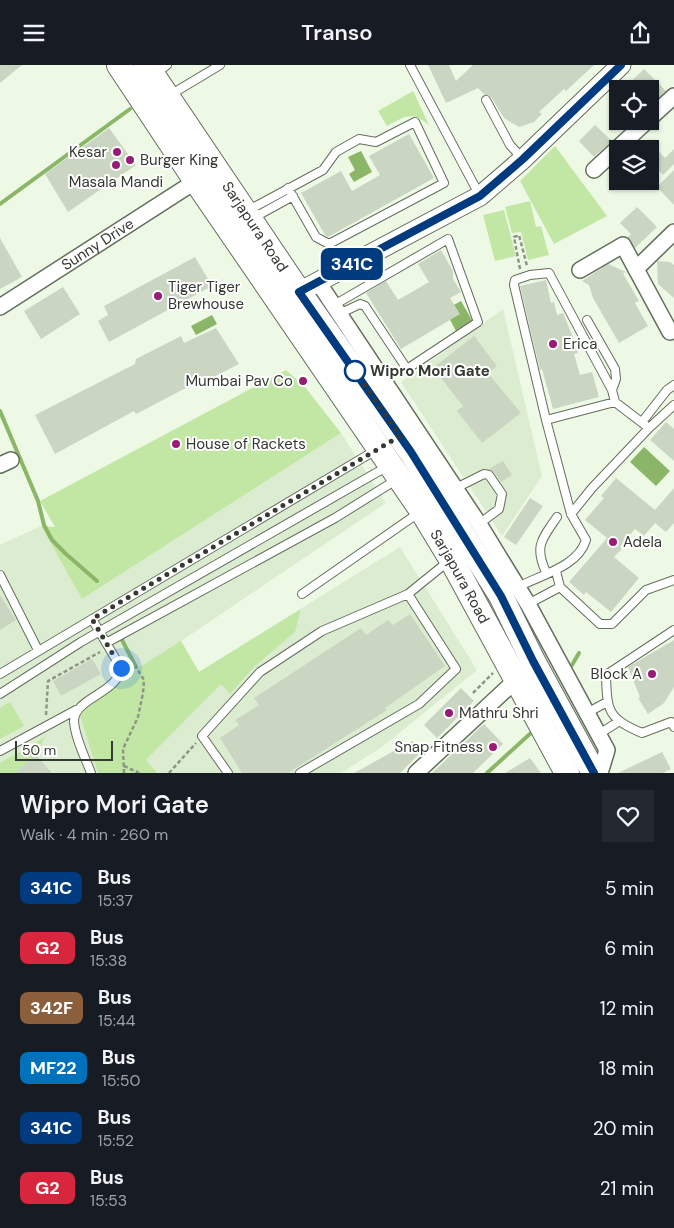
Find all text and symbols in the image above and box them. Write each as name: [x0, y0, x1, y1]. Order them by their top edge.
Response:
text: Transo: [301, 18, 373, 47]
icon: menu: [20, 19, 48, 47]
icon: share: [626, 19, 654, 47]
map controls: [609, 80, 659, 190]
button: locate: [609, 80, 659, 130]
button: layers: [609, 140, 659, 190]
place label: Kesar: [69, 142, 107, 162]
marker: Kesar: [111, 146, 123, 158]
place label: Burger King: [140, 150, 218, 170]
marker: Burger King: [124, 154, 136, 166]
marker: Masala Mandi: [110, 159, 122, 171]
place label: Masala Mandi: [69, 172, 163, 192]
street label: Sarjapura Road: [217, 178, 293, 276]
street label: Sunny Drive: [58, 214, 138, 275]
line badge: 341C: [317, 248, 387, 280]
text: 341C: [331, 252, 373, 276]
place label: Tiger Tiger Brewhouse: [168, 277, 244, 314]
marker: Tiger Tiger Brewhouse: [152, 290, 164, 302]
place label: Erica: [563, 334, 597, 354]
marker: Erica: [547, 338, 559, 350]
marker: Wipro Mori Gate: [344, 360, 366, 382]
place label: Wipro Mori Gate: [370, 361, 490, 381]
place label: Mumbai Pav Co: [186, 371, 293, 391]
marker: Mumbai Pav Co: [297, 375, 309, 387]
place label: House of Rackets: [186, 434, 306, 454]
marker: House of Rackets: [170, 438, 182, 450]
street label: Sarjapura Road: [426, 526, 494, 627]
place label: Adela: [623, 532, 662, 552]
marker: Adela: [607, 536, 619, 548]
your location: [109, 656, 134, 681]
place label: Block A: [591, 664, 642, 684]
marker: Block A: [646, 668, 658, 680]
place label: Mathru Shri: [459, 703, 539, 723]
marker: Mathru Shri: [443, 707, 455, 719]
place label: Snap Fitness: [394, 737, 483, 757]
scale bar: [15, 738, 112, 761]
text: 50 m: [22, 741, 56, 759]
marker: Snap Fitness: [487, 741, 499, 753]
text: Wipro Mori Gate: [20, 789, 209, 820]
button: heart: [602, 790, 654, 842]
text: Walk · 4 min · 260 m: [20, 824, 168, 845]
text: Bus: [97, 865, 131, 890]
text: 341C: [30, 876, 72, 900]
text: 5 min: [605, 876, 654, 901]
text: 15:37: [97, 890, 133, 911]
text: Bus: [90, 925, 124, 950]
text: G2: [35, 936, 60, 960]
text: 6 min: [605, 936, 654, 961]
text: 15:38: [90, 950, 127, 971]
text: Bus: [98, 985, 132, 1010]
text: 342F: [30, 996, 73, 1020]
text: 12 min: [600, 996, 654, 1021]
text: 15:44: [98, 1010, 135, 1031]
text: Bus: [102, 1045, 136, 1070]
text: MF22: [30, 1056, 77, 1080]
text: 18 min: [599, 1056, 654, 1081]
text: 15:50: [102, 1070, 140, 1091]
text: Bus: [97, 1105, 131, 1130]
text: 341C: [30, 1116, 72, 1140]
text: 20 min: [593, 1116, 654, 1141]
text: 15:52: [97, 1130, 134, 1151]
text: Bus: [90, 1165, 124, 1190]
text: G2: [35, 1176, 60, 1200]
text: 21 min: [600, 1176, 654, 1201]
text: 15:53: [90, 1190, 127, 1211]

